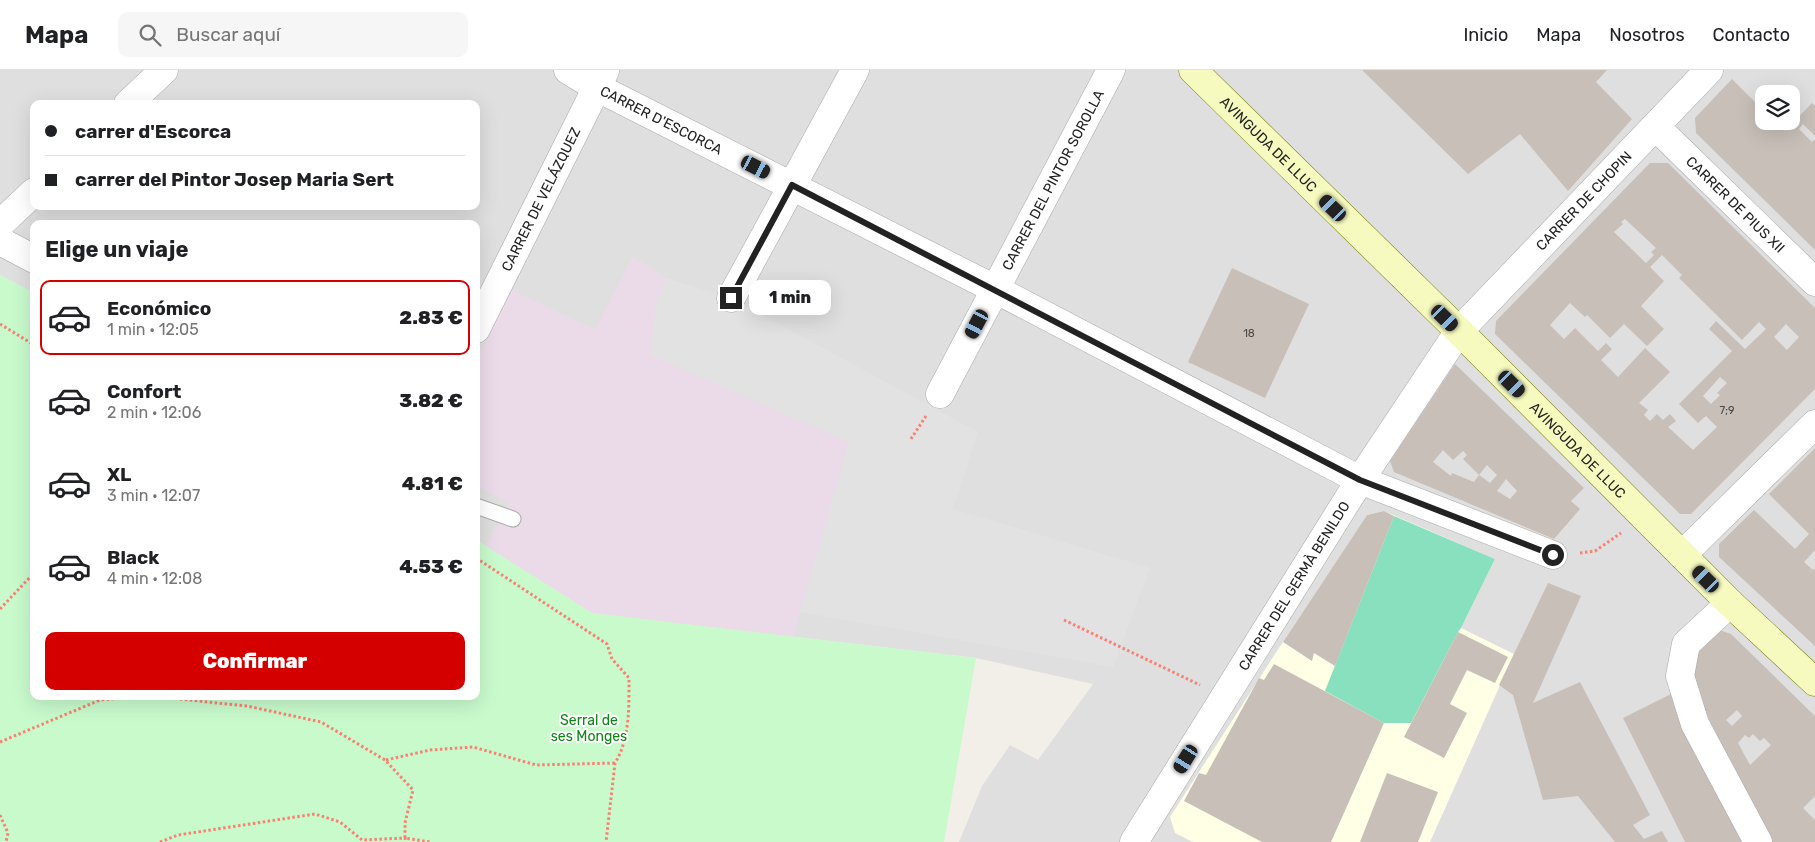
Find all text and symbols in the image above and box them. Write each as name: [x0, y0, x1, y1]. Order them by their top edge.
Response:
search box: [118, 12, 468, 57]
text: Mapa: [25, 21, 88, 49]
icon: search: [136, 21, 164, 49]
text: Buscar aquí: [176, 23, 280, 46]
text: Inicio: [1463, 24, 1508, 46]
text: Mapa: [1536, 24, 1581, 46]
text: Nosotros: [1609, 24, 1685, 46]
text: Contacto: [1713, 24, 1790, 46]
street label: CARRER D'ESCORCA: [597, 82, 726, 158]
map controls: [1755, 85, 1800, 130]
button: layers: [1755, 85, 1800, 130]
street label: CARRER DEL PINTOR SOROLLA: [998, 86, 1108, 273]
street label: AVINGUDA DE LLUC: [1217, 93, 1321, 195]
text: carrer d'Escorca: [75, 120, 231, 143]
street label: CARRER DE VELÁZQUEZ: [498, 125, 584, 274]
street label: CARRER DE CHOPIN: [1532, 148, 1635, 254]
street label: CARRER DE PIUS XII: [1683, 153, 1788, 256]
car: [739, 154, 772, 180]
text: carrer del Pintor Josep Maria Sert: [75, 168, 394, 191]
car: [1317, 192, 1349, 224]
text: Elige un viaje: [45, 236, 189, 263]
callout: 1 min: [748, 280, 831, 316]
route end: [720, 287, 742, 309]
text: 1 min: [769, 288, 811, 307]
icon: car: [47, 295, 92, 340]
text: Económico: [107, 297, 211, 320]
car: [1429, 302, 1461, 334]
text: 2.83 €: [399, 306, 463, 329]
car: [963, 307, 990, 341]
text: 1 min · 12:05: [107, 320, 199, 339]
house number: 18: [1243, 327, 1255, 340]
car: [1496, 368, 1527, 400]
icon: car: [47, 378, 92, 423]
text: Confort: [107, 380, 181, 403]
text: 3.82 €: [399, 389, 463, 412]
street label: AVINGUDA DE LLUC: [1526, 399, 1629, 502]
text: 2 min · 12:06: [107, 403, 201, 422]
house number: 7;9: [1719, 404, 1735, 417]
icon: car: [47, 461, 92, 506]
text: XL: [107, 463, 131, 486]
text: 4.81 €: [402, 472, 463, 495]
text: 3 min · 12:07: [107, 486, 200, 505]
street label: CARRER DEL GERMÀ BENILDO: [1235, 498, 1353, 674]
icon: car: [47, 544, 92, 589]
route start: [1542, 544, 1564, 566]
text: Black: [107, 546, 159, 569]
text: 4.53 €: [399, 555, 463, 578]
car: [1690, 563, 1721, 595]
text: 4 min · 12:08: [107, 569, 202, 588]
button: Confirmar: [45, 632, 465, 690]
park label: Serral de ses Monges: [551, 712, 627, 745]
car: [1171, 742, 1200, 776]

